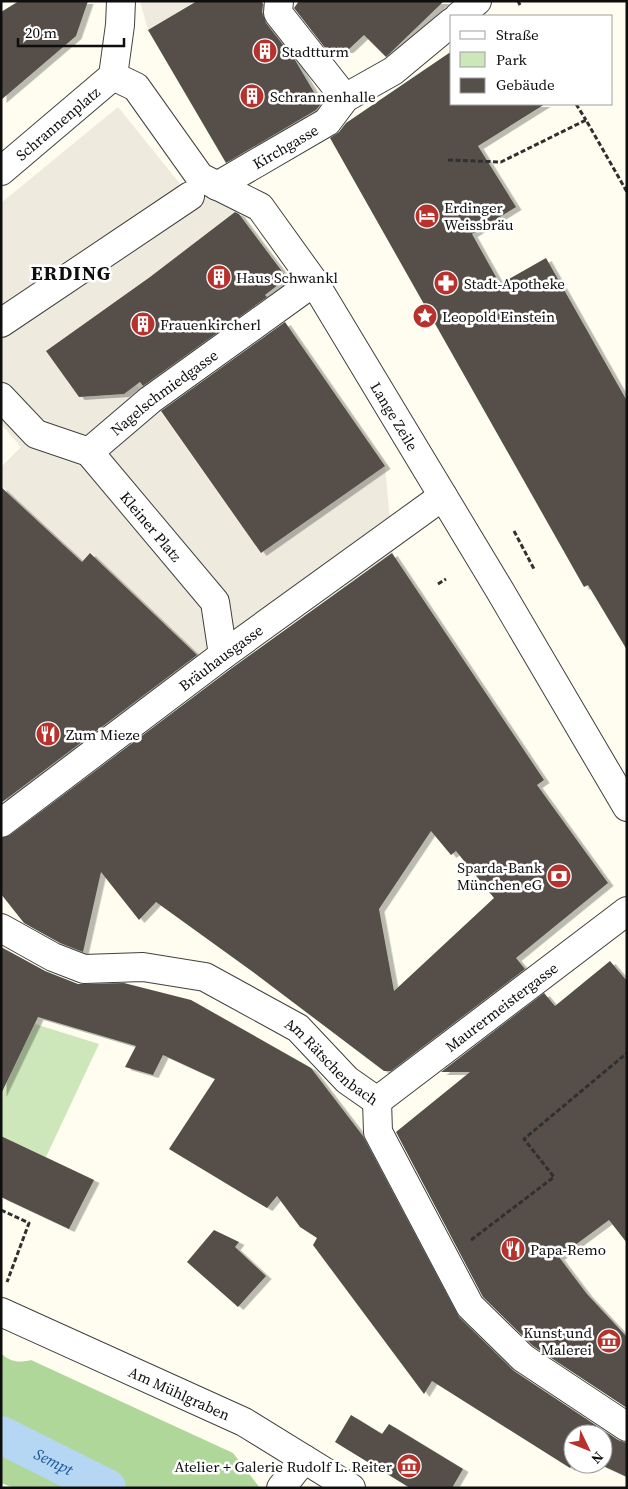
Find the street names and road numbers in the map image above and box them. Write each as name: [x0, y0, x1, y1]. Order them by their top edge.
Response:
street label: Schrannenplatz: [11, 81, 104, 165]
street label: Kirchgasse: [249, 119, 322, 174]
street label: Nagelschmiedgasse: [106, 344, 222, 440]
street label: Lange Zeile: [366, 378, 424, 455]
street label: Kleiner Platz: [116, 487, 187, 566]
street label: Bräuhausgasse: [174, 619, 267, 696]
street label: Maurermeistergasse: [440, 957, 562, 1056]
street label: Am Rätschenbach: [281, 1012, 383, 1110]
street label: Am Mühlgraben: [125, 1361, 234, 1425]

